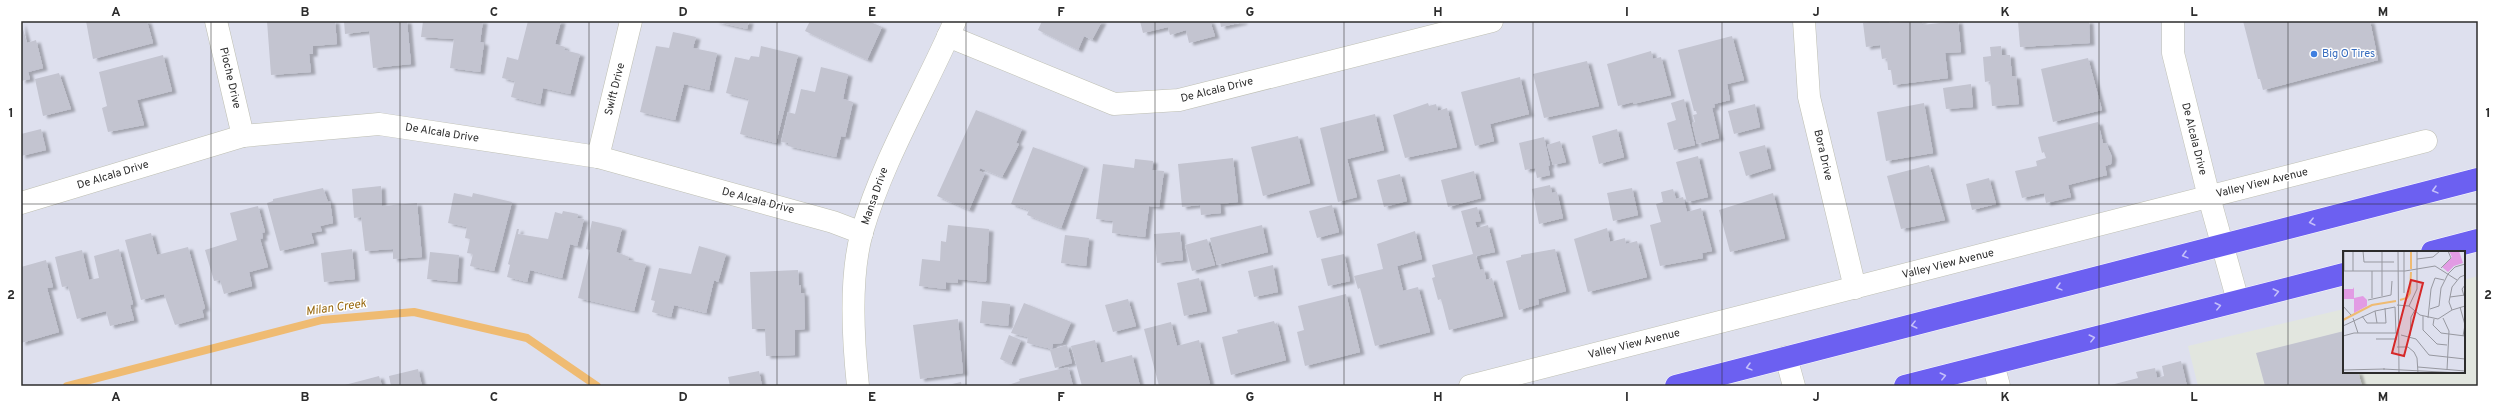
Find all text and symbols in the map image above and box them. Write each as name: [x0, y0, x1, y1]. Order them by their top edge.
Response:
text: A: [111, 5, 121, 21]
text: B: [301, 5, 310, 21]
text: C: [490, 5, 498, 21]
text: D: [678, 5, 688, 21]
text: E: [868, 5, 876, 21]
text: F: [1057, 5, 1065, 21]
text: G: [1246, 5, 1255, 21]
text: H: [1433, 5, 1443, 21]
text: I: [1625, 5, 1629, 21]
text: J: [1812, 5, 1820, 21]
text: K: [2000, 5, 2010, 21]
text: L: [2190, 5, 2198, 21]
text: M: [2378, 5, 2388, 21]
street label: Pioche Drive: [216, 46, 244, 110]
place label: Big O Tires: [2322, 47, 2375, 61]
marker: Big O Tires: [2309, 49, 2319, 59]
street label: Swift Drive: [602, 61, 628, 117]
street label: De Alcala Drive: [1179, 74, 1255, 106]
street label: De Alcala Drive: [2178, 101, 2210, 177]
text: 1: [8, 106, 14, 122]
text: 1: [2485, 106, 2491, 122]
street label: De Alcala Drive: [404, 120, 480, 146]
street label: Bora Drive: [1810, 128, 1836, 182]
street label: De Alcala Drive: [75, 157, 151, 193]
street label: Mansa Drive: [859, 165, 891, 227]
street label: Valley View Avenue: [2215, 165, 2309, 201]
street label: De Alcala Drive: [720, 185, 796, 217]
one-way arrow: [2432, 185, 2439, 194]
one-way arrow: [2309, 217, 2315, 225]
street label: Valley View Avenue: [1901, 246, 1995, 282]
one-way arrow: [2182, 250, 2188, 258]
inset map: [2343, 251, 2465, 373]
one-way arrow: [2056, 283, 2062, 291]
text: 2: [7, 288, 15, 304]
one-way arrow: [2273, 288, 2279, 296]
text: 2: [2484, 288, 2492, 304]
water label: Milan Creek: [305, 296, 368, 320]
one-way arrow: [2215, 303, 2221, 311]
one-way arrow: [1911, 320, 1918, 329]
street label: Valley View Avenue: [1587, 326, 1681, 362]
one-way arrow: [2089, 335, 2095, 343]
one-way arrow: [1745, 362, 1752, 371]
one-way arrow: [1940, 373, 1946, 381]
text: A: [111, 390, 121, 406]
text: B: [301, 390, 310, 406]
text: C: [490, 390, 498, 406]
text: D: [678, 390, 688, 406]
text: E: [868, 390, 876, 406]
text: F: [1057, 390, 1065, 406]
text: G: [1246, 390, 1255, 406]
text: H: [1433, 390, 1443, 406]
text: I: [1625, 390, 1629, 406]
text: J: [1812, 390, 1820, 406]
text: K: [2000, 390, 2010, 406]
text: L: [2190, 390, 2198, 406]
text: M: [2378, 390, 2388, 406]

